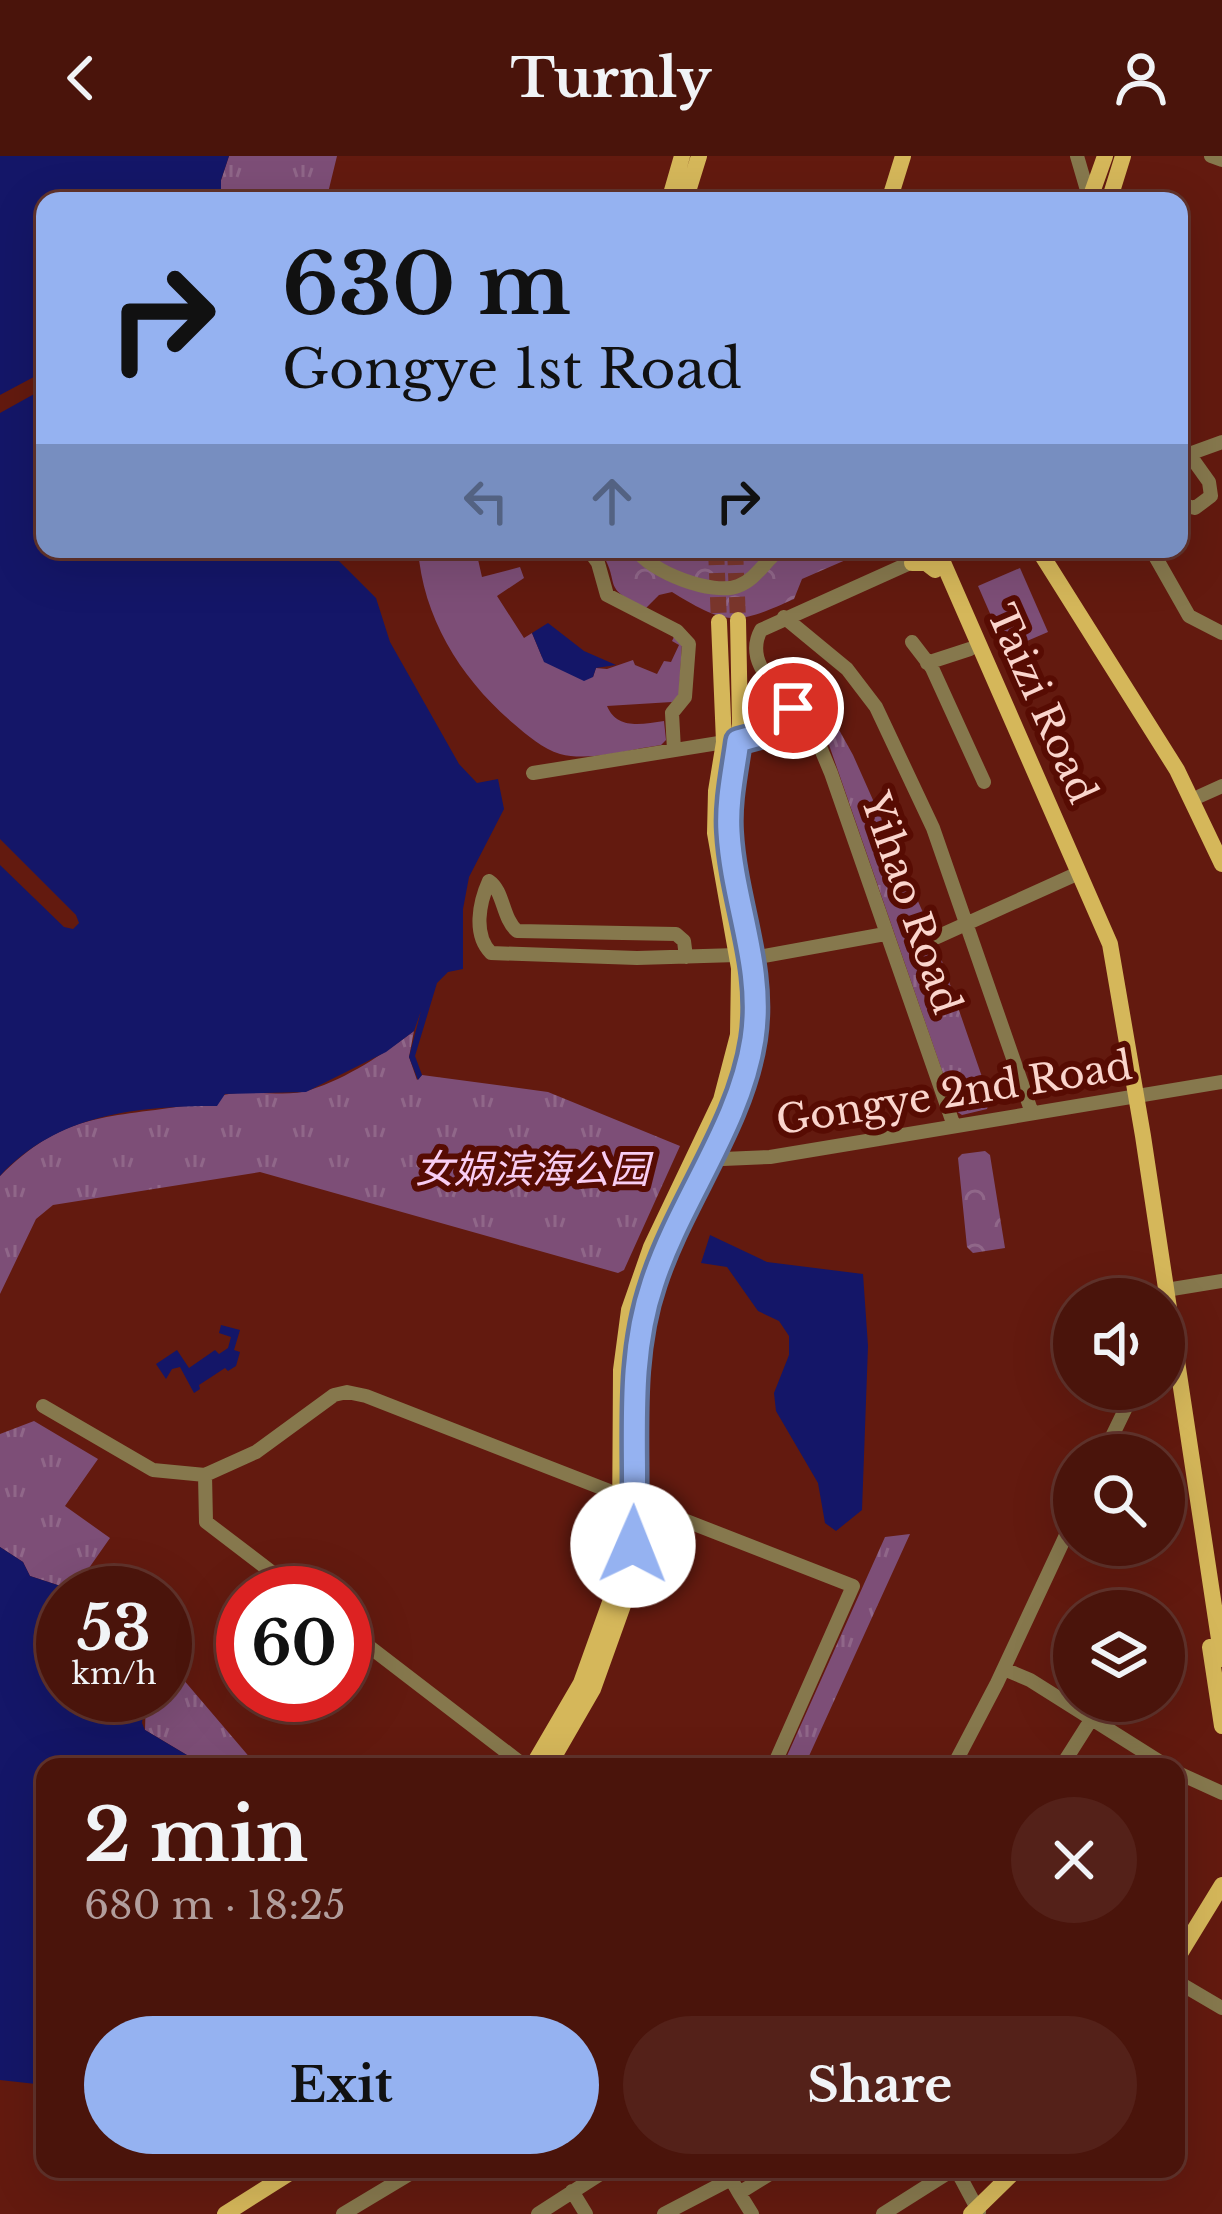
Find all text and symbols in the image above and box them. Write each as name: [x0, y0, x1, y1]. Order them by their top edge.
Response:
icon: back: [48, 45, 114, 111]
text: Turnly: [511, 45, 711, 112]
icon: person: [1108, 45, 1174, 111]
text: 630 m: [282, 233, 571, 337]
icon: right: [84, 240, 240, 396]
text: Gongye 1st Road: [282, 336, 742, 403]
icon: left: [453, 468, 519, 534]
icon: ahead: [579, 468, 645, 534]
icon: right: [705, 468, 771, 534]
street label: Taizi Road: [976, 597, 1108, 811]
pin: [742, 657, 844, 759]
icon: arrive: [760, 675, 826, 741]
street label: Yihao Road: [850, 785, 972, 1020]
street label: Gongye 2nd Road: [773, 1041, 1135, 1145]
park label: 女娲滨海公园: [415, 1145, 654, 1194]
map controls: [1053, 1278, 1185, 1722]
button: sound: [1053, 1278, 1185, 1410]
button: search: [1053, 1434, 1185, 1566]
position arrow: [570, 1482, 696, 1608]
speed limit sign: 60: [216, 1566, 372, 1722]
button: layers: [1053, 1590, 1185, 1722]
text: 53: [77, 1592, 151, 1666]
text: km/h: [71, 1655, 157, 1692]
text: 2 min: [84, 1791, 308, 1880]
button: close: [1011, 1797, 1137, 1923]
text: 680 m · 18:25: [84, 1881, 345, 1930]
button: Exit: [84, 2016, 599, 2154]
button: Share: [623, 2016, 1137, 2154]

